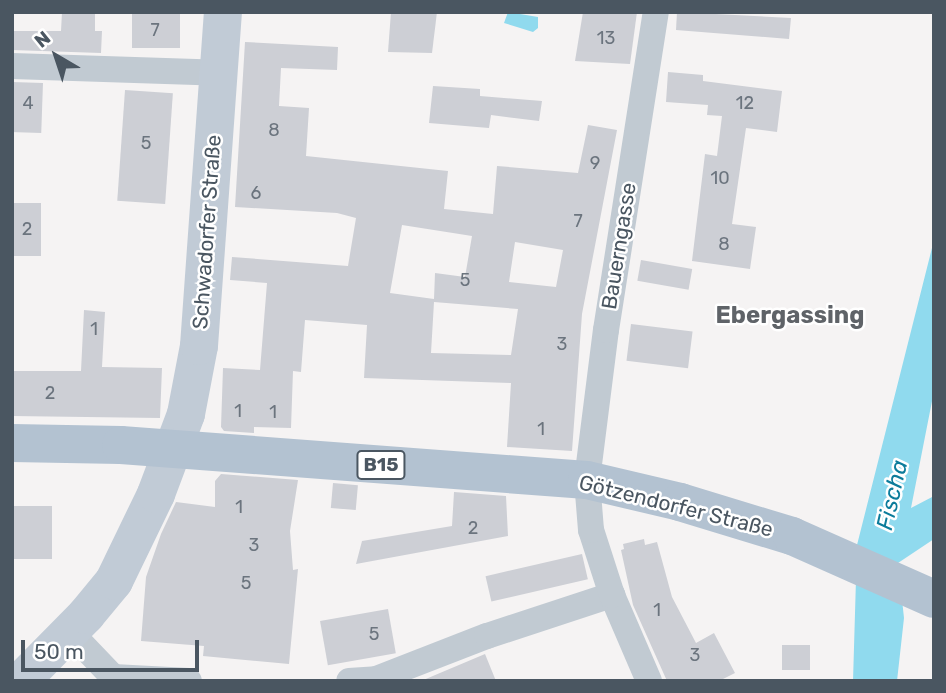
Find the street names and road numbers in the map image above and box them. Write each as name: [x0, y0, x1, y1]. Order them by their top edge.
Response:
street label: Schwadorfer Straße: [188, 134, 226, 330]
street label: Bauerngasse: [597, 181, 641, 311]
road number: B15: [355, 450, 407, 480]
street label: Götzendorfer Straße: [576, 470, 776, 542]

